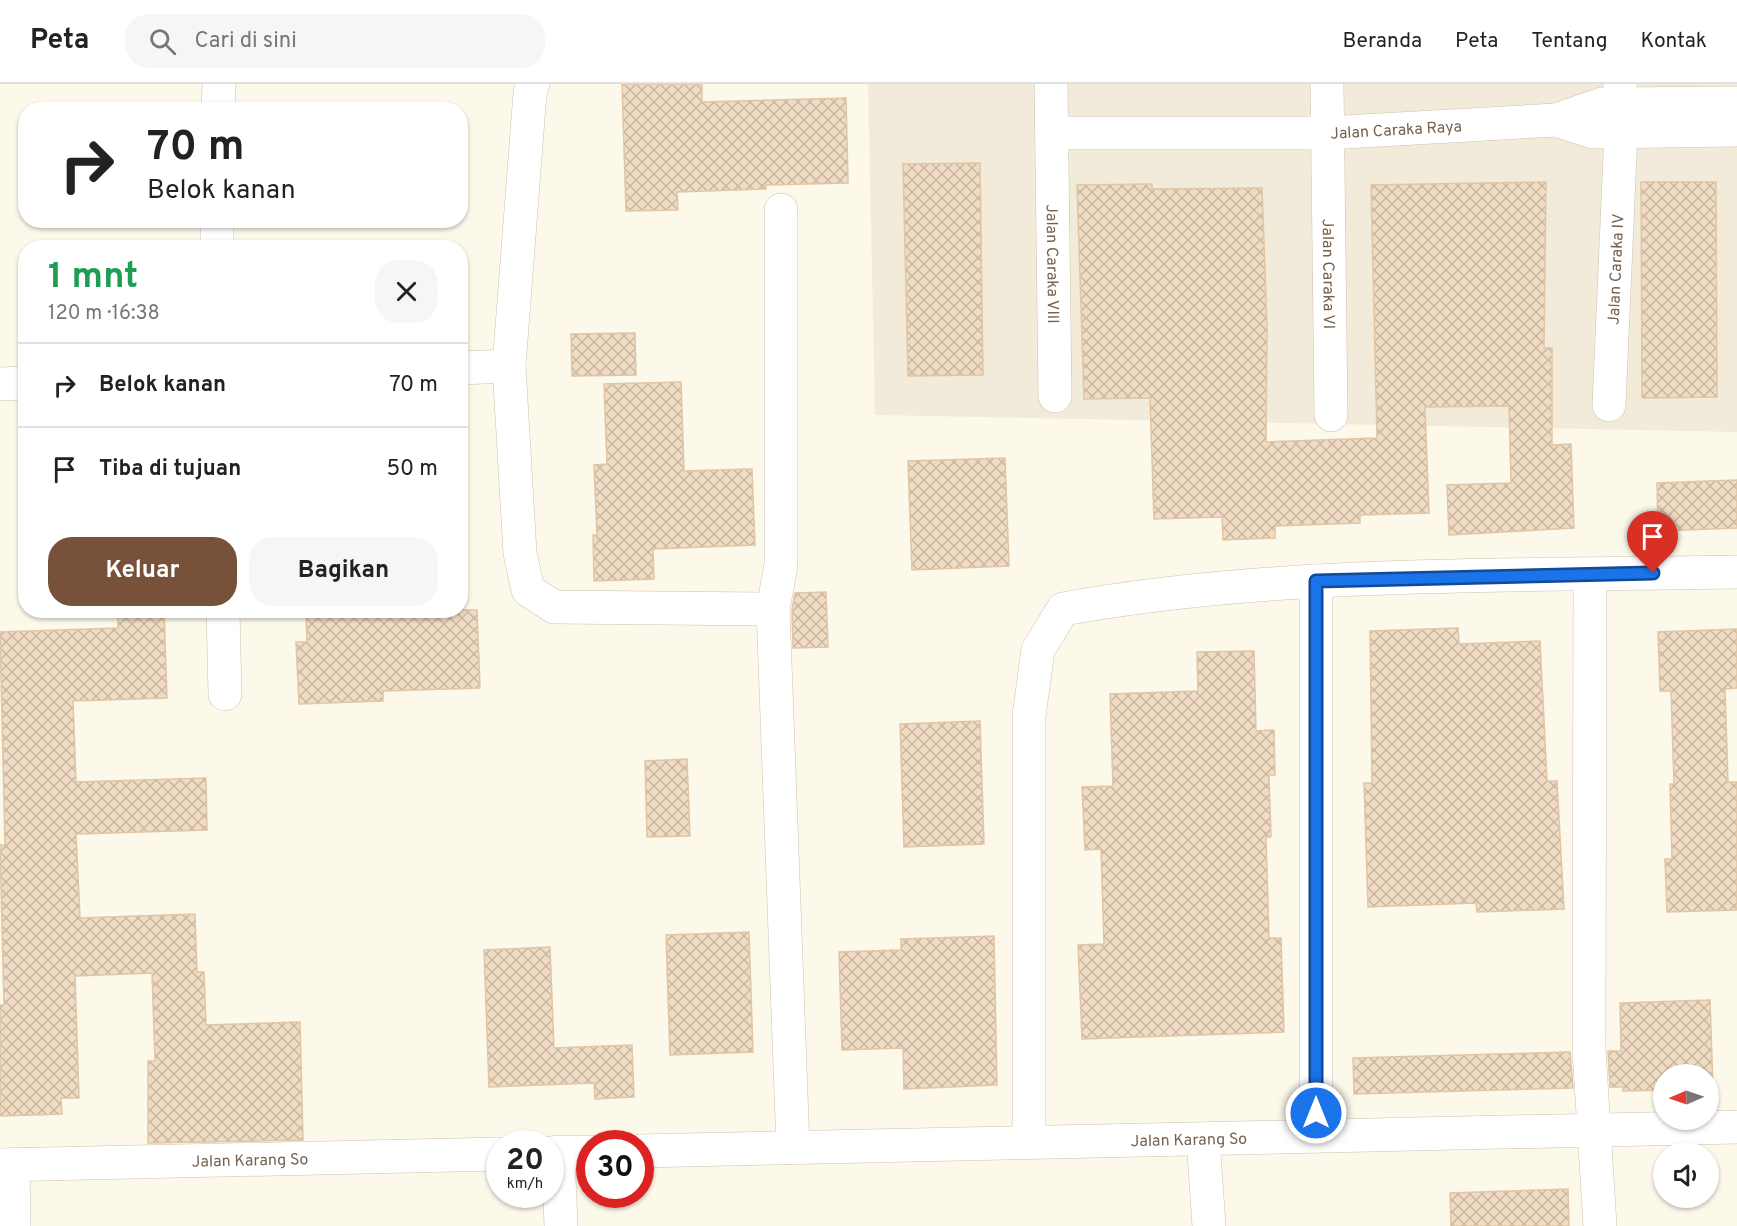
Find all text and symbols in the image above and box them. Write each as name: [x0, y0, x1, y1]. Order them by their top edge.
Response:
search box: [125, 14, 545, 68]
text: Peta: [30, 23, 89, 59]
icon: search: [146, 25, 179, 58]
text: Cari di sini: [194, 28, 297, 55]
text: Beranda: [1343, 28, 1422, 55]
text: Peta: [1455, 28, 1498, 55]
text: Tentang: [1531, 28, 1608, 55]
text: Kontak: [1641, 28, 1707, 55]
street label: Jalan Caraka Raya: [1330, 117, 1462, 145]
text: 70 m: [147, 122, 245, 175]
icon: right: [48, 126, 126, 204]
text: Belok kanan: [147, 174, 296, 208]
street label: Jalan Caraka VIII: [1041, 204, 1062, 324]
street label: Jalan Caraka IV: [1605, 213, 1629, 325]
street label: Jalan Caraka VI: [1317, 219, 1338, 329]
text: 1 mnt: [48, 255, 138, 301]
button: close: [375, 260, 438, 323]
text: 120 m · 16:38: [48, 301, 160, 327]
icon: right: [48, 369, 81, 402]
text: Belok kanan: [99, 372, 226, 399]
text: 70 m: [389, 372, 438, 399]
icon: arrive: [48, 453, 81, 486]
text: Tiba di tujuan: [99, 456, 241, 483]
text: 50 m: [386, 456, 438, 483]
pin: [1627, 511, 1678, 573]
icon: arrive: [1636, 520, 1669, 553]
button: Keluar: [48, 537, 237, 606]
button: Bagikan: [249, 537, 438, 606]
north arrow: [1653, 1064, 1719, 1130]
map controls: [1653, 1064, 1719, 1208]
position arrow: [1284, 1081, 1348, 1145]
speed limit sign: 30: [576, 1130, 654, 1208]
street label: Jalan Karang So: [1130, 1130, 1247, 1152]
button: sound: [1653, 1142, 1719, 1208]
text: 20: [506, 1143, 544, 1180]
street label: Jalan Karang So: [192, 1150, 309, 1173]
text: km/h: [507, 1175, 543, 1194]

